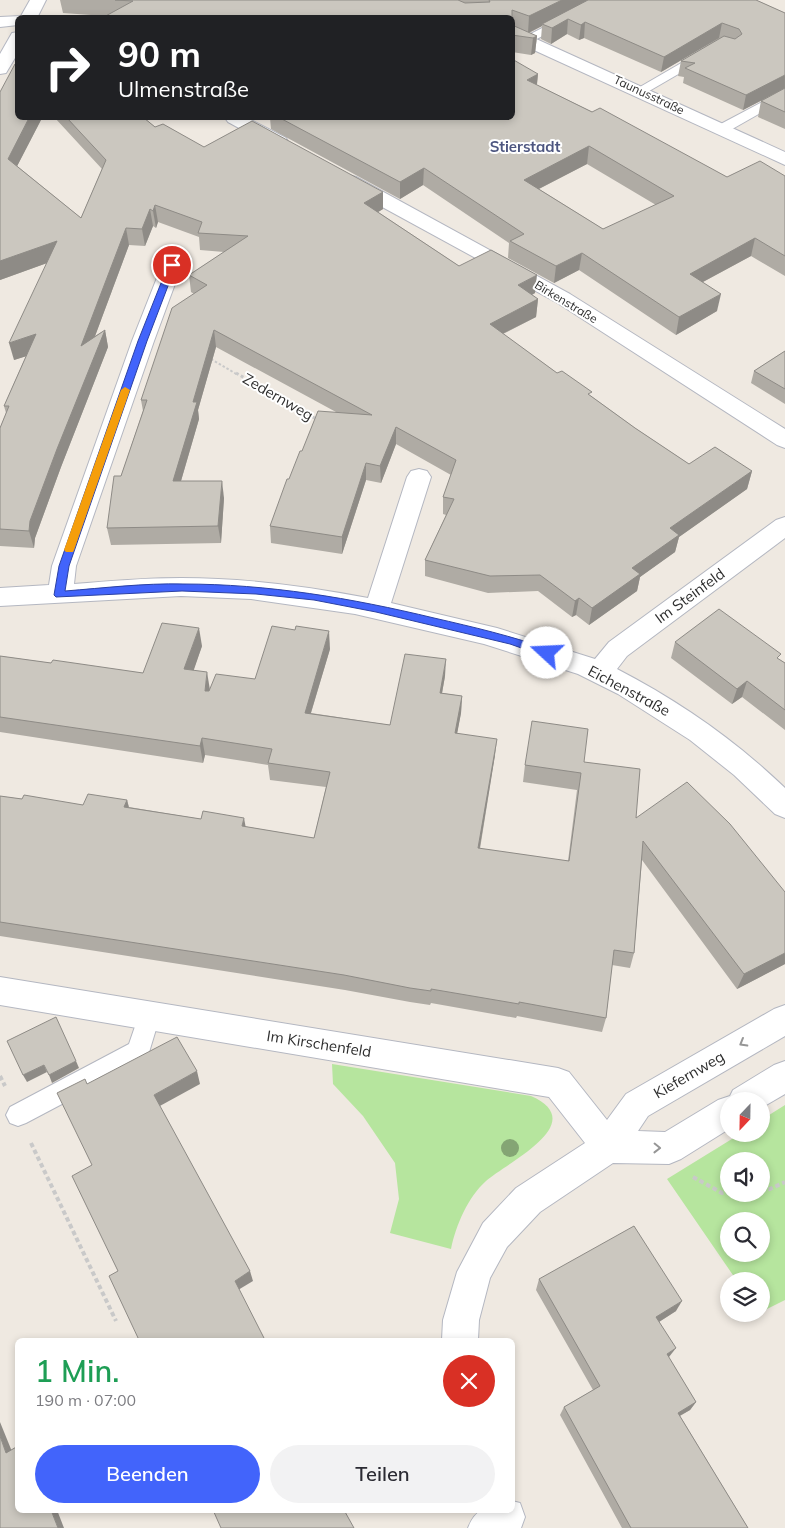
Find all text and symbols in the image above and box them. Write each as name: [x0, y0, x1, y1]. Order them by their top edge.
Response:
text: 90 m: [118, 32, 201, 76]
icon: right: [35, 35, 100, 100]
street label: Taunusstraße: [612, 72, 687, 117]
text: Ulmenstraße: [118, 75, 249, 103]
district label: Stierstadt: [490, 137, 561, 156]
pin: [151, 244, 193, 286]
icon: arrive: [158, 251, 186, 279]
street label: Birkenstraße: [532, 277, 600, 326]
street label: Zedernweg: [240, 369, 317, 424]
street label: Im Steinfeld: [651, 564, 728, 627]
position arrow: [520, 626, 572, 678]
street label: Eichenstraße: [585, 661, 674, 720]
street label: Im Kirschenfeld: [265, 1026, 373, 1061]
one-way arrow: [739, 1037, 748, 1047]
street label: Kiefernweg: [650, 1047, 728, 1102]
north arrow: [720, 1092, 770, 1142]
map controls: [720, 1092, 770, 1322]
one-way arrow: [653, 1143, 661, 1153]
button: sound: [720, 1152, 770, 1202]
button: search: [720, 1212, 770, 1262]
button: layers: [720, 1272, 770, 1322]
text: 1 Min.: [35, 1352, 119, 1390]
button: close: [443, 1355, 495, 1407]
text: 190 m · 07:00: [35, 1390, 136, 1410]
button: Beenden: [35, 1445, 260, 1503]
button: Teilen: [270, 1445, 495, 1503]

